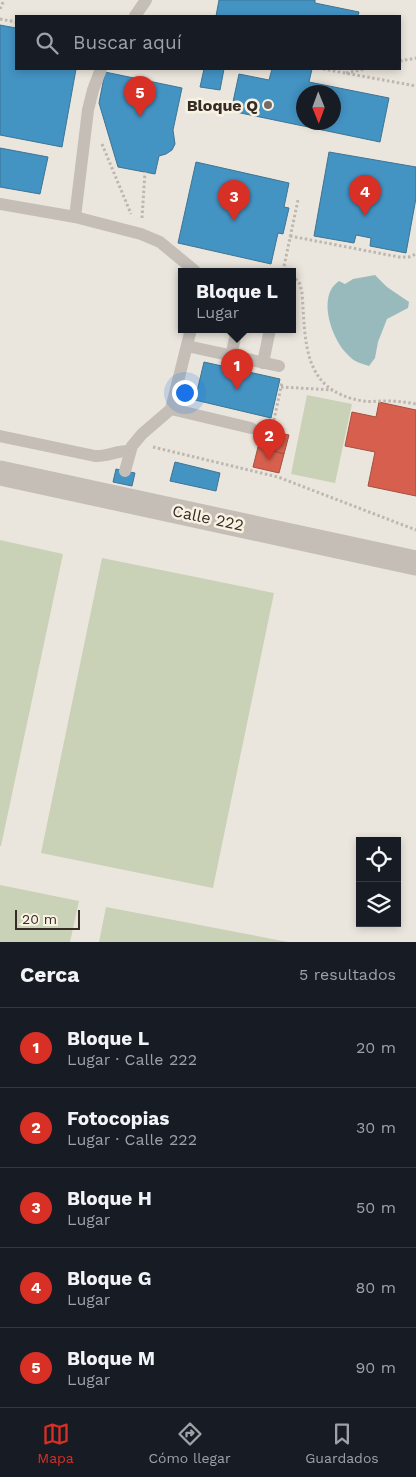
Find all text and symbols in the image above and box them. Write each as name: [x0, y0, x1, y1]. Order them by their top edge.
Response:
search box: [15, 15, 401, 70]
icon: search: [33, 29, 61, 57]
text: Buscar aquí: [73, 31, 182, 54]
pin: 5: [124, 76, 156, 117]
north arrow: [296, 85, 341, 130]
place label: Bloque Q: [187, 96, 258, 115]
marker: Bloque Q: [262, 99, 274, 111]
pin: 4: [349, 175, 381, 216]
pin: 3: [218, 180, 250, 221]
popup: [178, 268, 296, 333]
text: Bloque L: [196, 280, 278, 303]
text: Lugar: [196, 303, 239, 322]
pin: 1: [221, 349, 253, 390]
your location: [172, 380, 198, 406]
pin: 2: [253, 419, 285, 460]
street label: Calle 222: [171, 501, 245, 535]
map controls: [356, 837, 401, 927]
button: locate: [356, 837, 401, 882]
button: layers: [356, 882, 401, 927]
scale bar: [15, 907, 80, 930]
text: 20 m: [22, 911, 57, 927]
text: Cerca: [20, 962, 79, 987]
text: 5 resultados: [299, 965, 396, 984]
text: Bloque L: [67, 1027, 149, 1050]
text: 1: [33, 1038, 39, 1057]
text: 20 m: [356, 1038, 396, 1057]
text: Lugar · Calle 222: [67, 1050, 197, 1069]
text: Fotocopias: [67, 1107, 169, 1130]
text: 2: [31, 1118, 41, 1137]
text: 30 m: [356, 1118, 396, 1137]
text: Lugar · Calle 222: [67, 1130, 197, 1149]
text: Bloque H: [67, 1187, 152, 1210]
text: 3: [31, 1198, 41, 1217]
text: 50 m: [356, 1198, 396, 1217]
text: Lugar: [67, 1210, 110, 1229]
text: Bloque G: [67, 1267, 151, 1290]
text: 4: [31, 1278, 41, 1297]
text: 80 m: [355, 1278, 396, 1297]
text: Lugar: [67, 1290, 110, 1309]
text: Bloque M: [67, 1347, 155, 1370]
text: 5: [31, 1358, 41, 1377]
text: 90 m: [355, 1358, 396, 1377]
text: Lugar: [67, 1370, 110, 1389]
tab: Mapa: [37, 1420, 74, 1466]
tab: Cómo llegar: [148, 1420, 231, 1466]
tab: Guardados: [305, 1420, 379, 1466]

